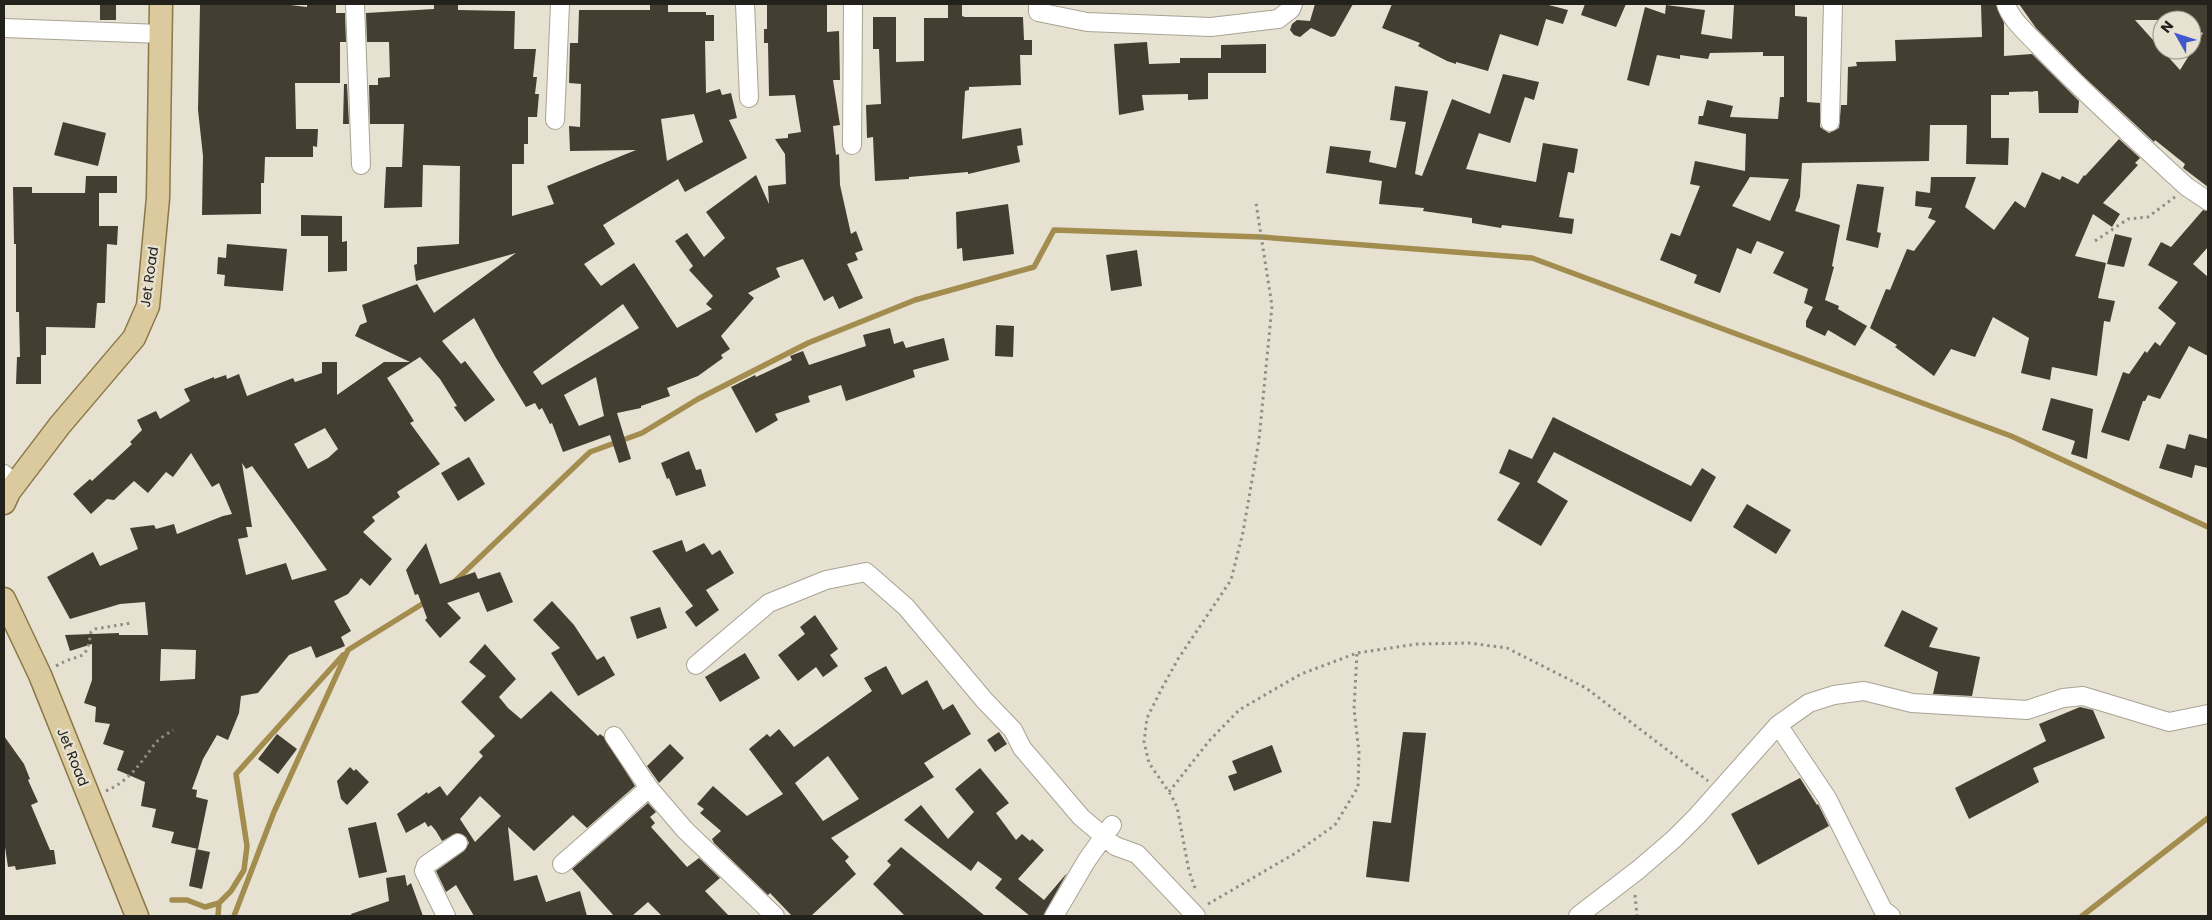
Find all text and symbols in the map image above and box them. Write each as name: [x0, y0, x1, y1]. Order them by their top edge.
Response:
north arrow: [2152, 10, 2202, 60]
text: N: [2156, 16, 2178, 37]
street label: Jet Road: [135, 245, 163, 309]
street label: Jet Road: [52, 725, 94, 789]

